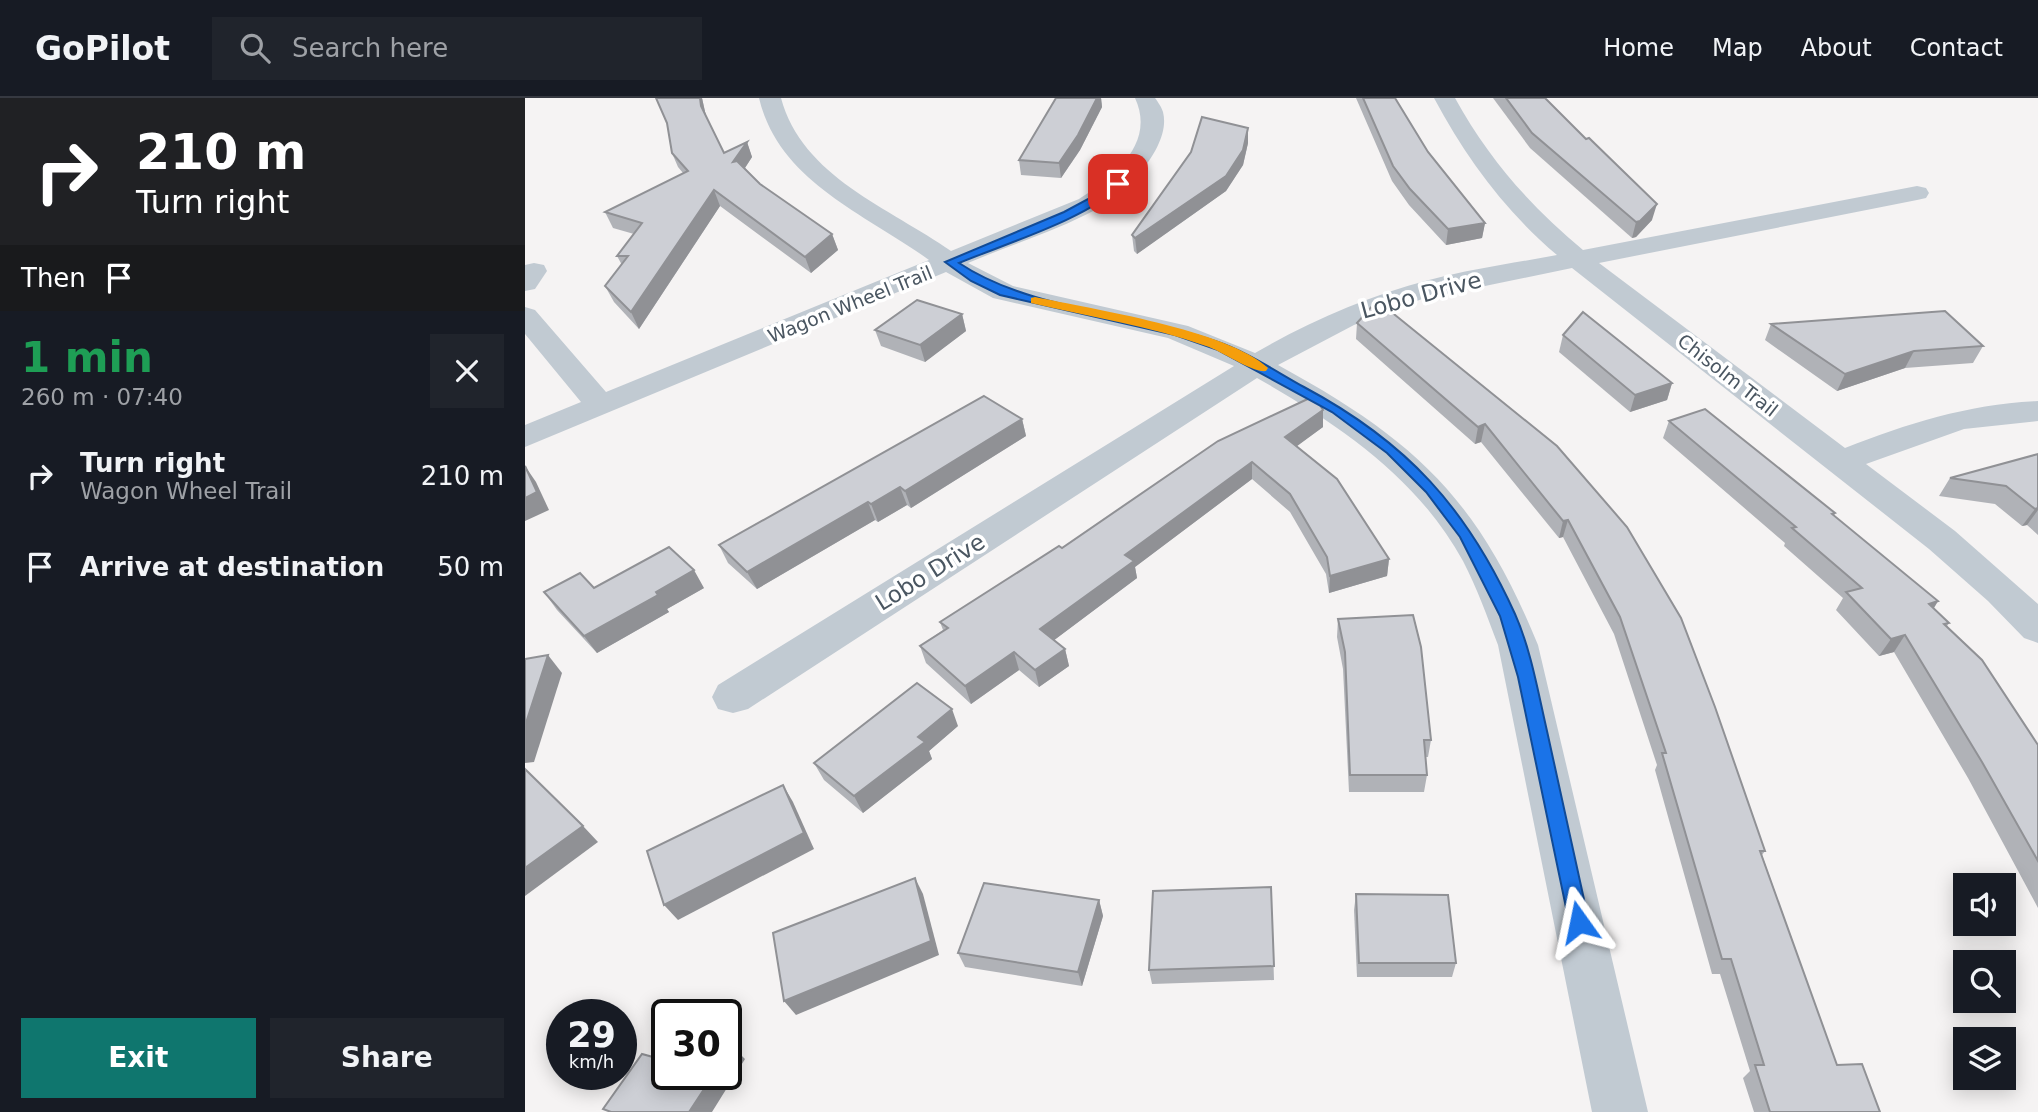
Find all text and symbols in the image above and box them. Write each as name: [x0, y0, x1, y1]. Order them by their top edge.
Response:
search box: [212, 17, 702, 80]
text: GoPilot: [35, 29, 170, 68]
icon: search: [236, 29, 274, 67]
text: Search here: [292, 33, 448, 63]
text: Home: [1603, 34, 1674, 62]
text: Map: [1712, 34, 1763, 62]
text: About: [1801, 34, 1872, 62]
text: Contact: [1910, 34, 2003, 62]
text: 210 m: [136, 124, 306, 181]
icon: right: [21, 126, 112, 217]
pin: [1088, 154, 1148, 214]
icon: arrive: [1099, 165, 1137, 203]
text: Turn right: [136, 183, 289, 221]
icon: arrive: [100, 259, 138, 297]
street label: Wagon Wheel Trail: [765, 261, 935, 347]
text: Then: [21, 263, 86, 293]
street label: Lobo Drive: [1358, 266, 1484, 324]
street label: Chisolm Trail: [1674, 329, 1782, 421]
text: 1 min: [21, 333, 153, 382]
button: close: [430, 334, 504, 408]
text: 260 m · 07:40: [21, 384, 183, 410]
text: Turn right: [80, 448, 225, 478]
icon: right: [21, 457, 59, 495]
text: 210 m: [421, 461, 504, 491]
text: Wagon Wheel Trail: [80, 478, 292, 504]
street label: Lobo Drive: [871, 528, 989, 616]
icon: arrive: [21, 548, 59, 586]
text: Arrive at destination: [80, 552, 384, 582]
text: 50 m: [437, 552, 504, 582]
map controls: [1953, 873, 2016, 1090]
button: sound: [1953, 873, 2016, 936]
position arrow: [1542, 885, 1616, 959]
button: search: [1953, 950, 2016, 1013]
speed limit sign: 30: [651, 999, 742, 1090]
text: 29: [567, 1015, 616, 1055]
button: Exit: [21, 1018, 256, 1098]
button: Share: [270, 1018, 504, 1098]
button: layers: [1953, 1027, 2016, 1090]
text: km/h: [569, 1051, 614, 1072]

